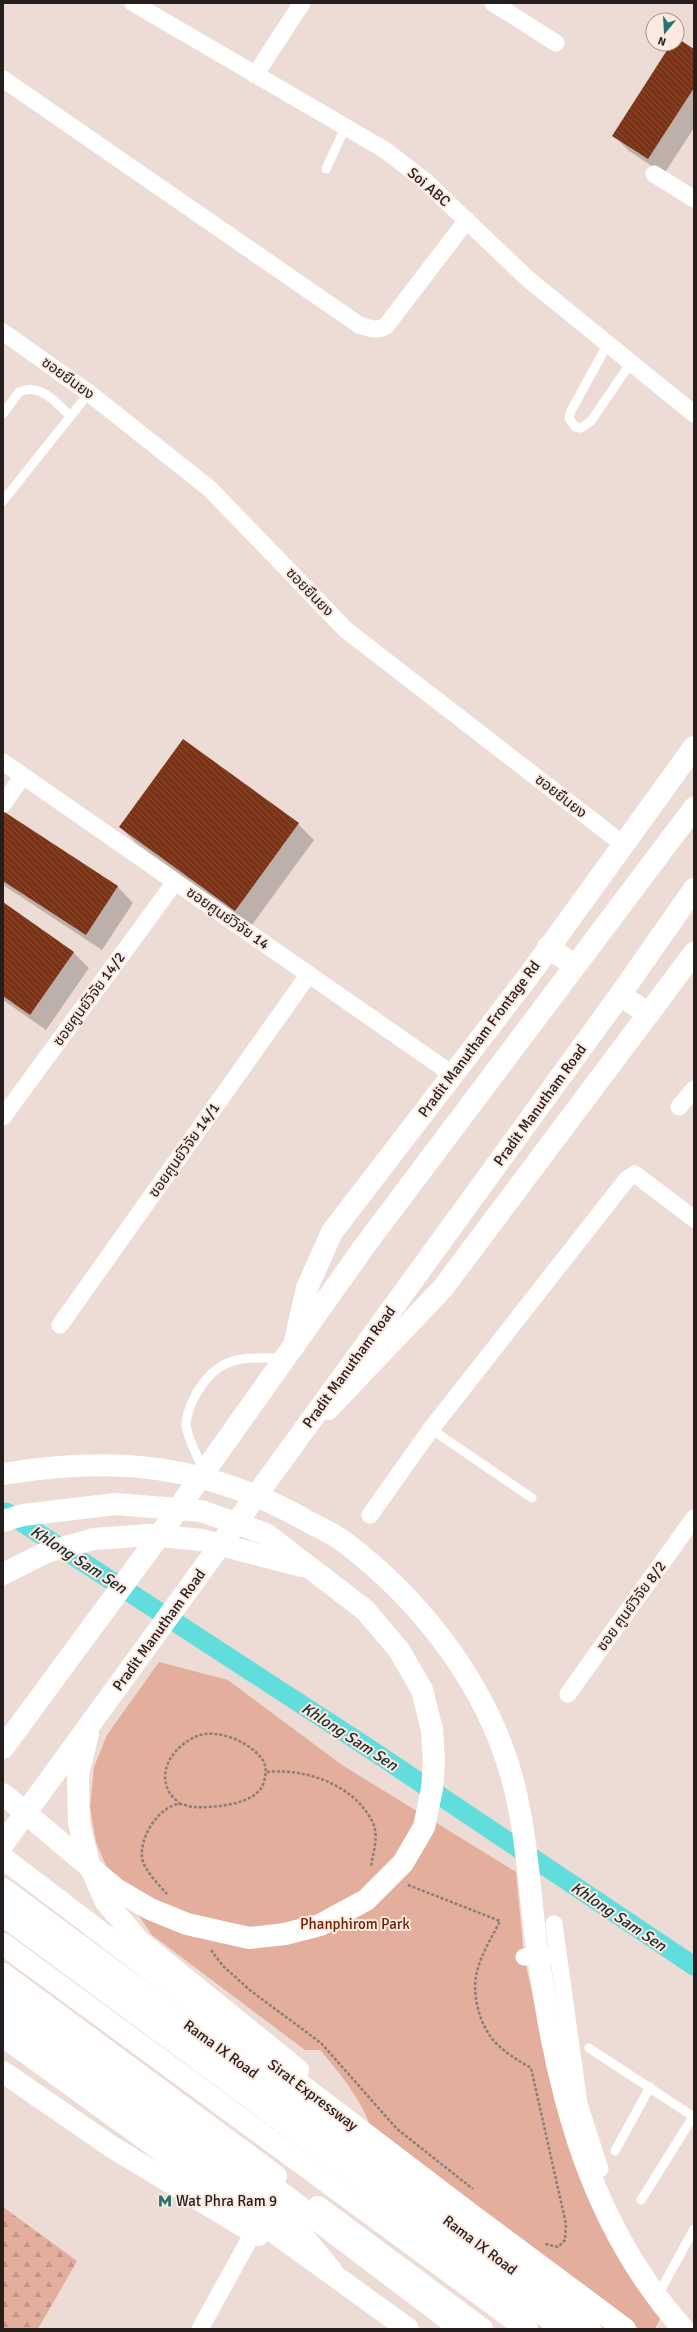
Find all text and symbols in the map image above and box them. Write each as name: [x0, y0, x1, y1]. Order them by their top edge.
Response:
north arrow: [645, 12, 685, 52]
text: N: [656, 34, 668, 48]
street label: Soi ABC: [404, 164, 454, 210]
street label: ซอยยืนยง: [38, 353, 98, 403]
street label: ซอยยืนยง: [282, 564, 338, 620]
street label: ซอยยืนยง: [531, 770, 591, 822]
street label: ซอยศูนย์วิจัย 14: [183, 883, 273, 953]
street label: ซอยศูนย์วิจัย 14/2: [49, 949, 129, 1049]
street label: Pradit Manutham Frontage Rd: [414, 957, 544, 1121]
street label: Pradit Manutham Road: [490, 1041, 590, 1169]
street label: ซอยศูนย์วิจัย 14/1: [145, 1099, 223, 1201]
street label: Pradit Manutham Road: [299, 1303, 399, 1431]
water label: Khlong Sam Sen: [27, 1521, 131, 1599]
street label: ซอย ศูนย์วิจัย 8/2: [592, 1558, 670, 1654]
street label: Pradit Manutham Road: [109, 1566, 209, 1694]
water label: Khlong Sam Sen: [298, 1698, 402, 1776]
water label: Khlong Sam Sen: [567, 1878, 671, 1957]
park label: Phanphirom Park: [300, 1915, 410, 1933]
street label: Rama IX Road: [180, 2016, 262, 2082]
street label: Sirat Expressway: [264, 2055, 362, 2135]
place label: Wat Phra Ram 9: [176, 2192, 277, 2210]
metro station icon: Wat Phra Ram 9: [157, 2193, 173, 2209]
street label: Rama IX Road: [439, 2211, 521, 2279]

